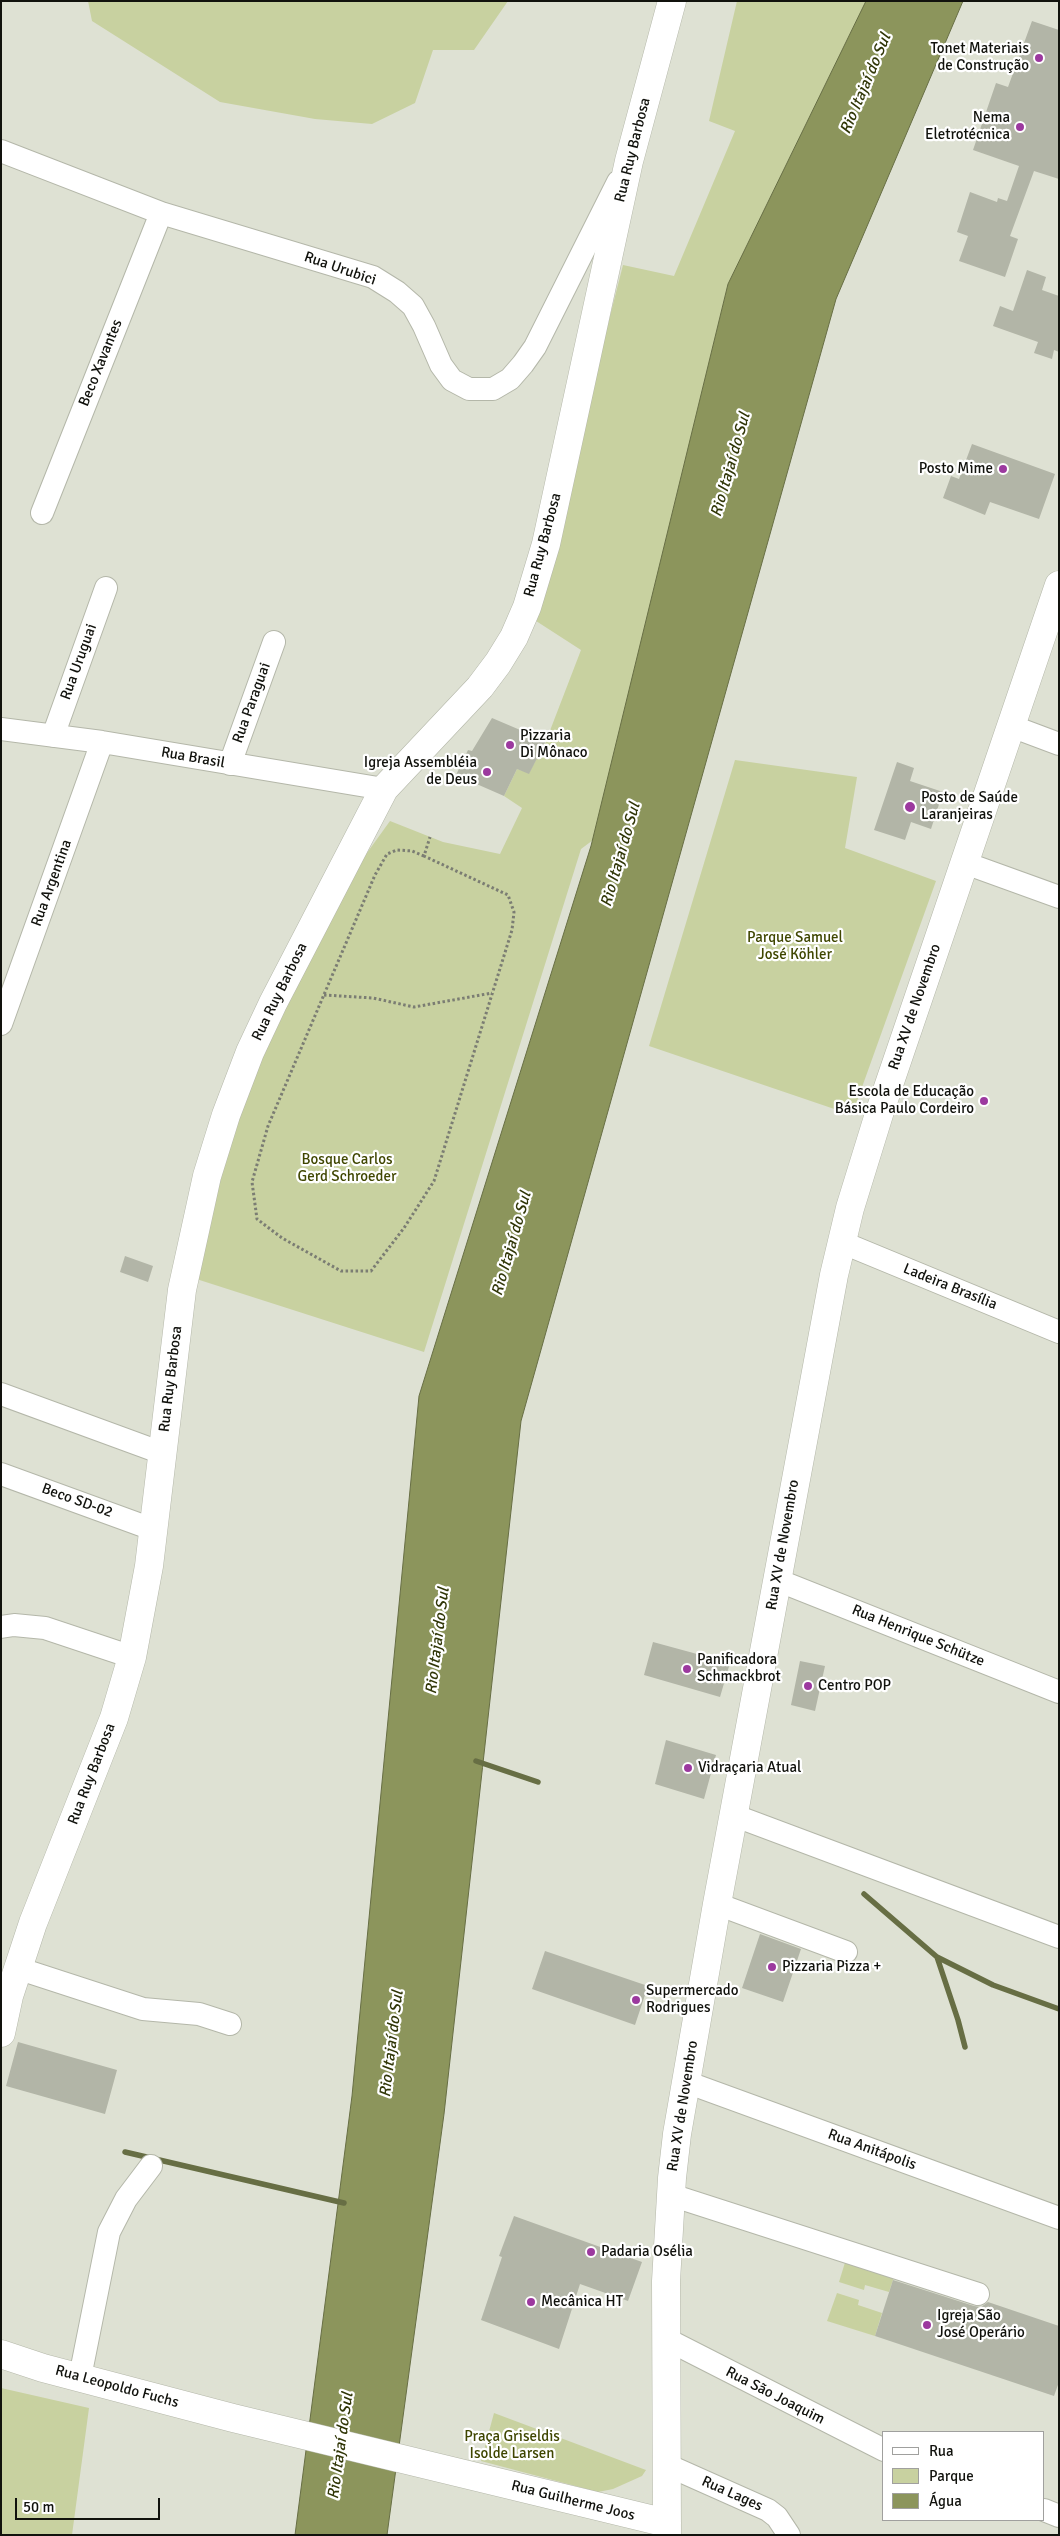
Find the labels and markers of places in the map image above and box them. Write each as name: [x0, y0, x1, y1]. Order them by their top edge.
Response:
place label: Tonet Materiais de Construção: [931, 40, 1029, 75]
marker: Tonet Materiais de Construção: [1033, 52, 1045, 64]
place label: Nema Eletrotécnica: [925, 109, 1010, 144]
marker: Nema Eletrotécnica: [1014, 121, 1026, 133]
place label: Posto Mime: [919, 460, 993, 478]
marker: Posto Mime: [997, 463, 1009, 475]
place label: Pizzaria Di Mônaco: [520, 727, 588, 762]
marker: Pizzaria Di Mônaco: [504, 739, 516, 751]
place label: Igreja Assembléia de Deus: [364, 754, 477, 789]
marker: Igreja Assembléia de Deus: [481, 766, 493, 778]
place label: Posto de Saúde Laranjeiras: [921, 789, 1018, 824]
marker: Posto de Saúde Laranjeiras: [903, 800, 917, 814]
place label: Escola de Educação Básica Paulo Cordeiro: [835, 1083, 974, 1118]
marker: Escola de Educação Básica Paulo Cordeiro: [978, 1095, 990, 1107]
place label: Panificadora Schmackbrot: [697, 1651, 781, 1686]
marker: Panificadora Schmackbrot: [681, 1663, 693, 1675]
place label: Centro POP: [818, 1677, 891, 1695]
marker: Centro POP: [802, 1680, 814, 1692]
place label: Vidraçaria Atual: [698, 1759, 801, 1777]
marker: Vidraçaria Atual: [682, 1762, 694, 1774]
place label: Pizzaria Pizza +: [782, 1958, 881, 1976]
marker: Pizzaria Pizza +: [766, 1961, 778, 1973]
place label: Supermercado Rodrigues: [646, 1982, 739, 2017]
marker: Supermercado Rodrigues: [630, 1994, 642, 2006]
place label: Padaria Osélia: [601, 2243, 693, 2261]
marker: Padaria Osélia: [585, 2246, 597, 2258]
place label: Mecânica HT: [541, 2293, 623, 2311]
marker: Mecânica HT: [525, 2296, 537, 2308]
place label: Igreja São José Operário: [937, 2307, 1025, 2342]
marker: Igreja São José Operário: [921, 2319, 933, 2331]

